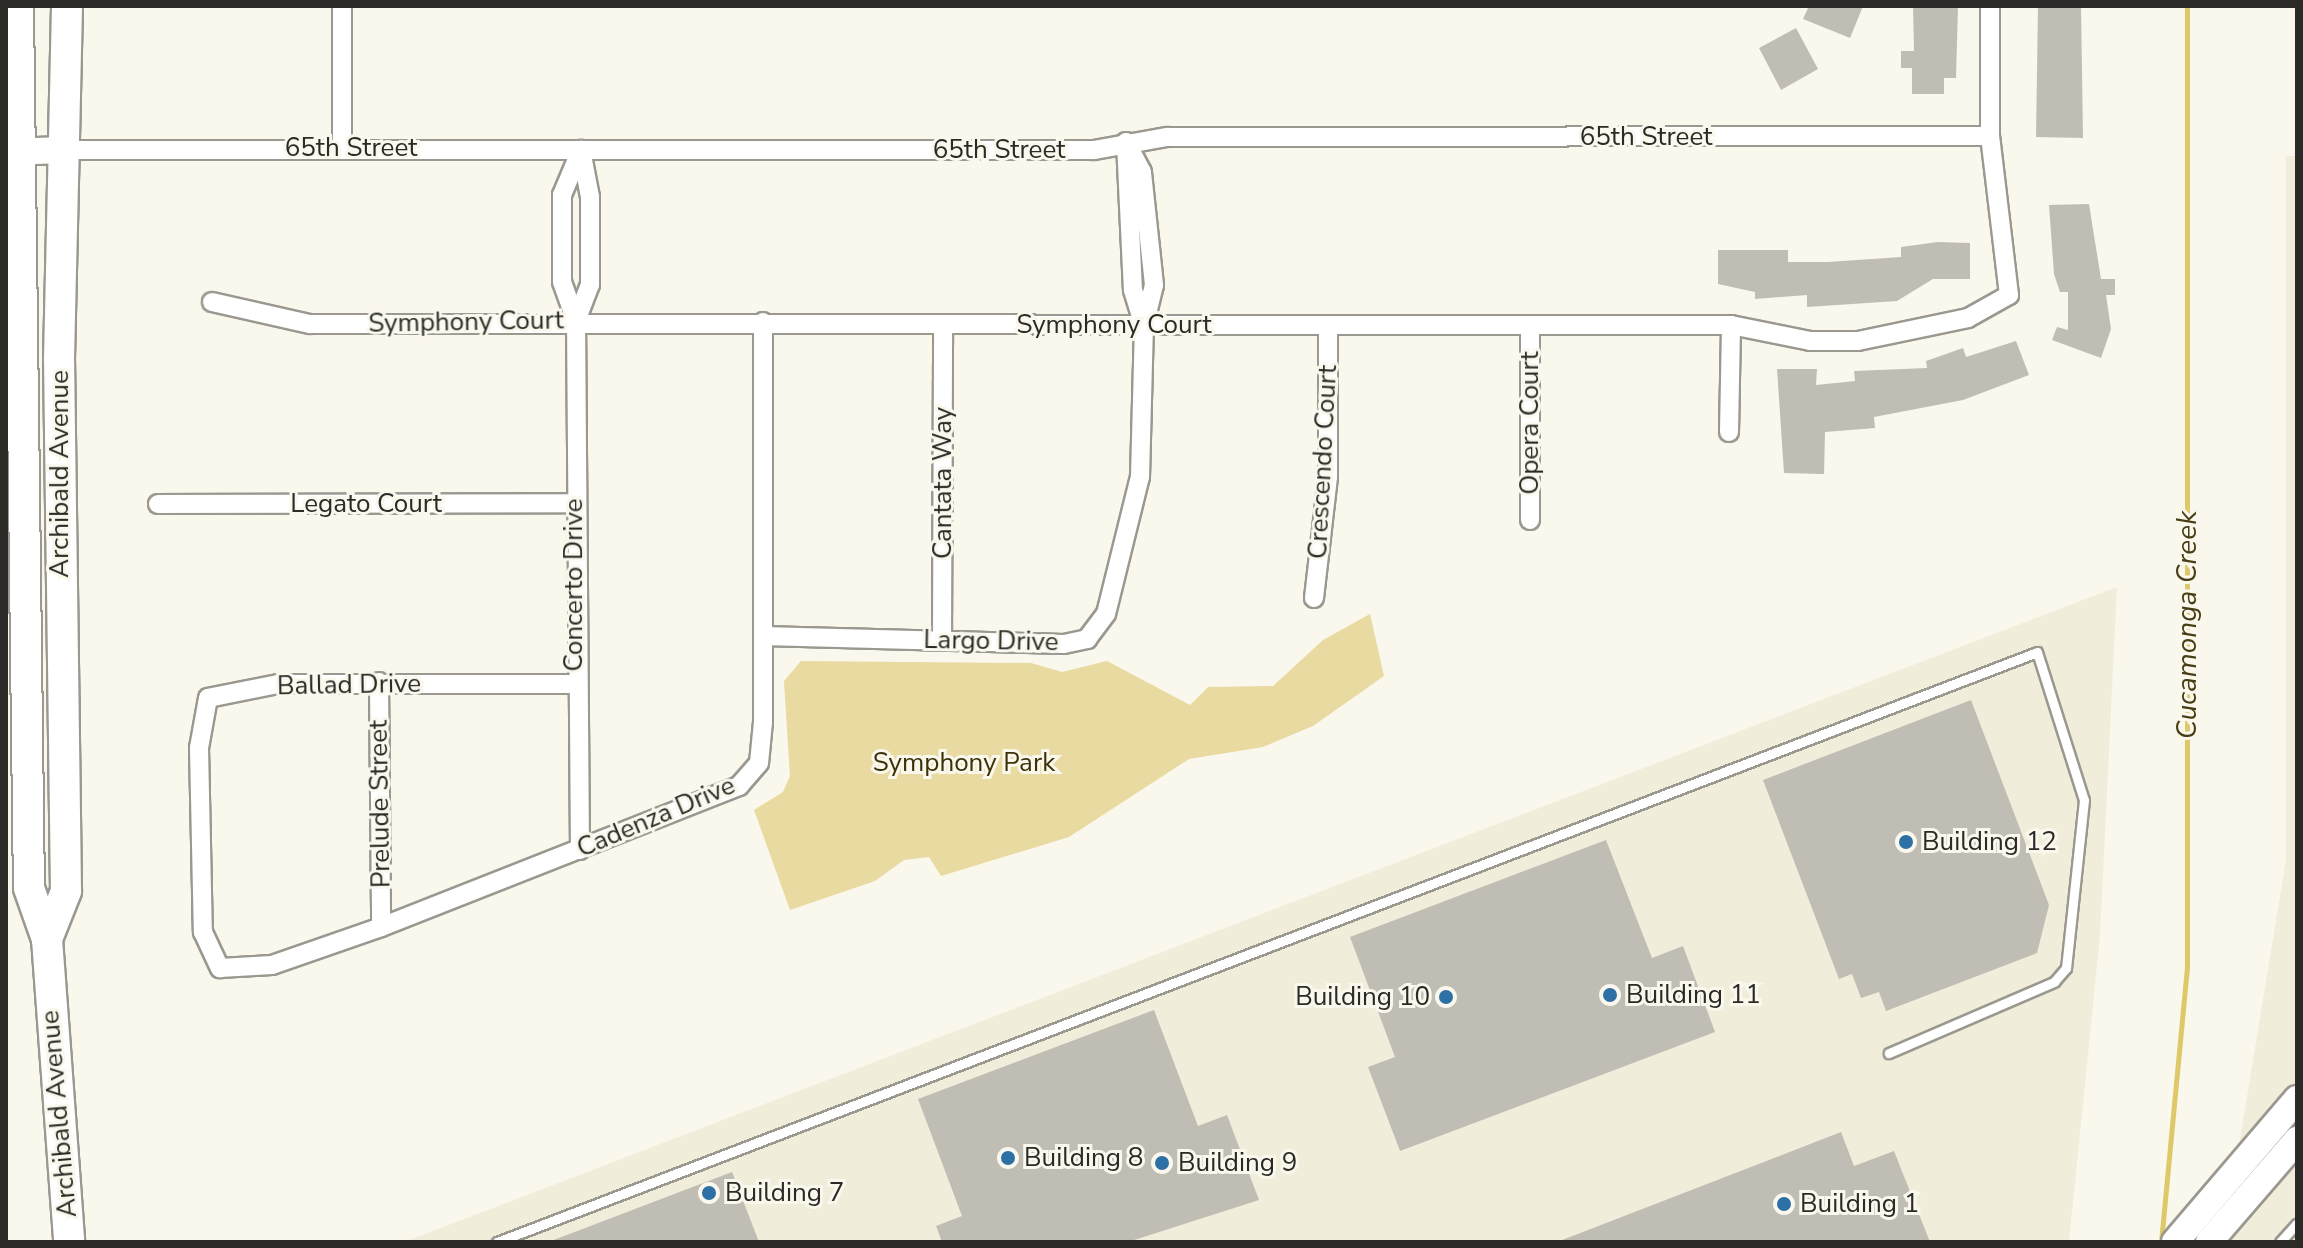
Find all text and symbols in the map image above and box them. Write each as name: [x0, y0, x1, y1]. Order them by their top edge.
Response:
street label: 65th Street: [1580, 121, 1712, 153]
street label: 65th Street: [285, 132, 417, 164]
street label: 65th Street: [933, 134, 1065, 166]
street label: Symphony Court: [368, 305, 564, 339]
street label: Symphony Court: [1016, 309, 1212, 341]
street label: Opera Court: [1514, 351, 1546, 495]
street label: Crescendo Court: [1302, 364, 1344, 560]
street label: Archibald Avenue: [44, 370, 76, 578]
street label: Cantata Way: [927, 407, 959, 559]
street label: Legato Court: [290, 488, 442, 520]
street label: Concerto Drive: [558, 498, 590, 672]
water label: Cucamonga Creek: [2170, 511, 2204, 739]
street label: Largo Drive: [923, 624, 1059, 658]
street label: Ballad Drive: [277, 668, 421, 702]
street label: Prelude Street: [363, 720, 397, 888]
park label: Symphony Park: [873, 747, 1055, 779]
street label: Cadenza Drive: [572, 770, 740, 864]
place label: Building 12: [1922, 826, 2057, 858]
marker: Building 12: [1897, 833, 1915, 851]
place label: Building 11: [1626, 979, 1761, 1011]
place label: Building 10: [1295, 981, 1430, 1013]
marker: Building 11: [1601, 986, 1619, 1004]
marker: Building 10: [1437, 988, 1455, 1006]
street label: Archibald Avenue: [34, 1009, 84, 1219]
place label: Building 8: [1024, 1142, 1143, 1174]
place label: Building 9: [1178, 1147, 1297, 1179]
marker: Building 8: [999, 1149, 1017, 1167]
marker: Building 9: [1153, 1154, 1171, 1172]
place label: Building 7: [725, 1177, 844, 1209]
marker: Building 7: [700, 1184, 718, 1202]
place label: Building 1: [1800, 1188, 1919, 1220]
marker: Building 1: [1775, 1195, 1793, 1213]

